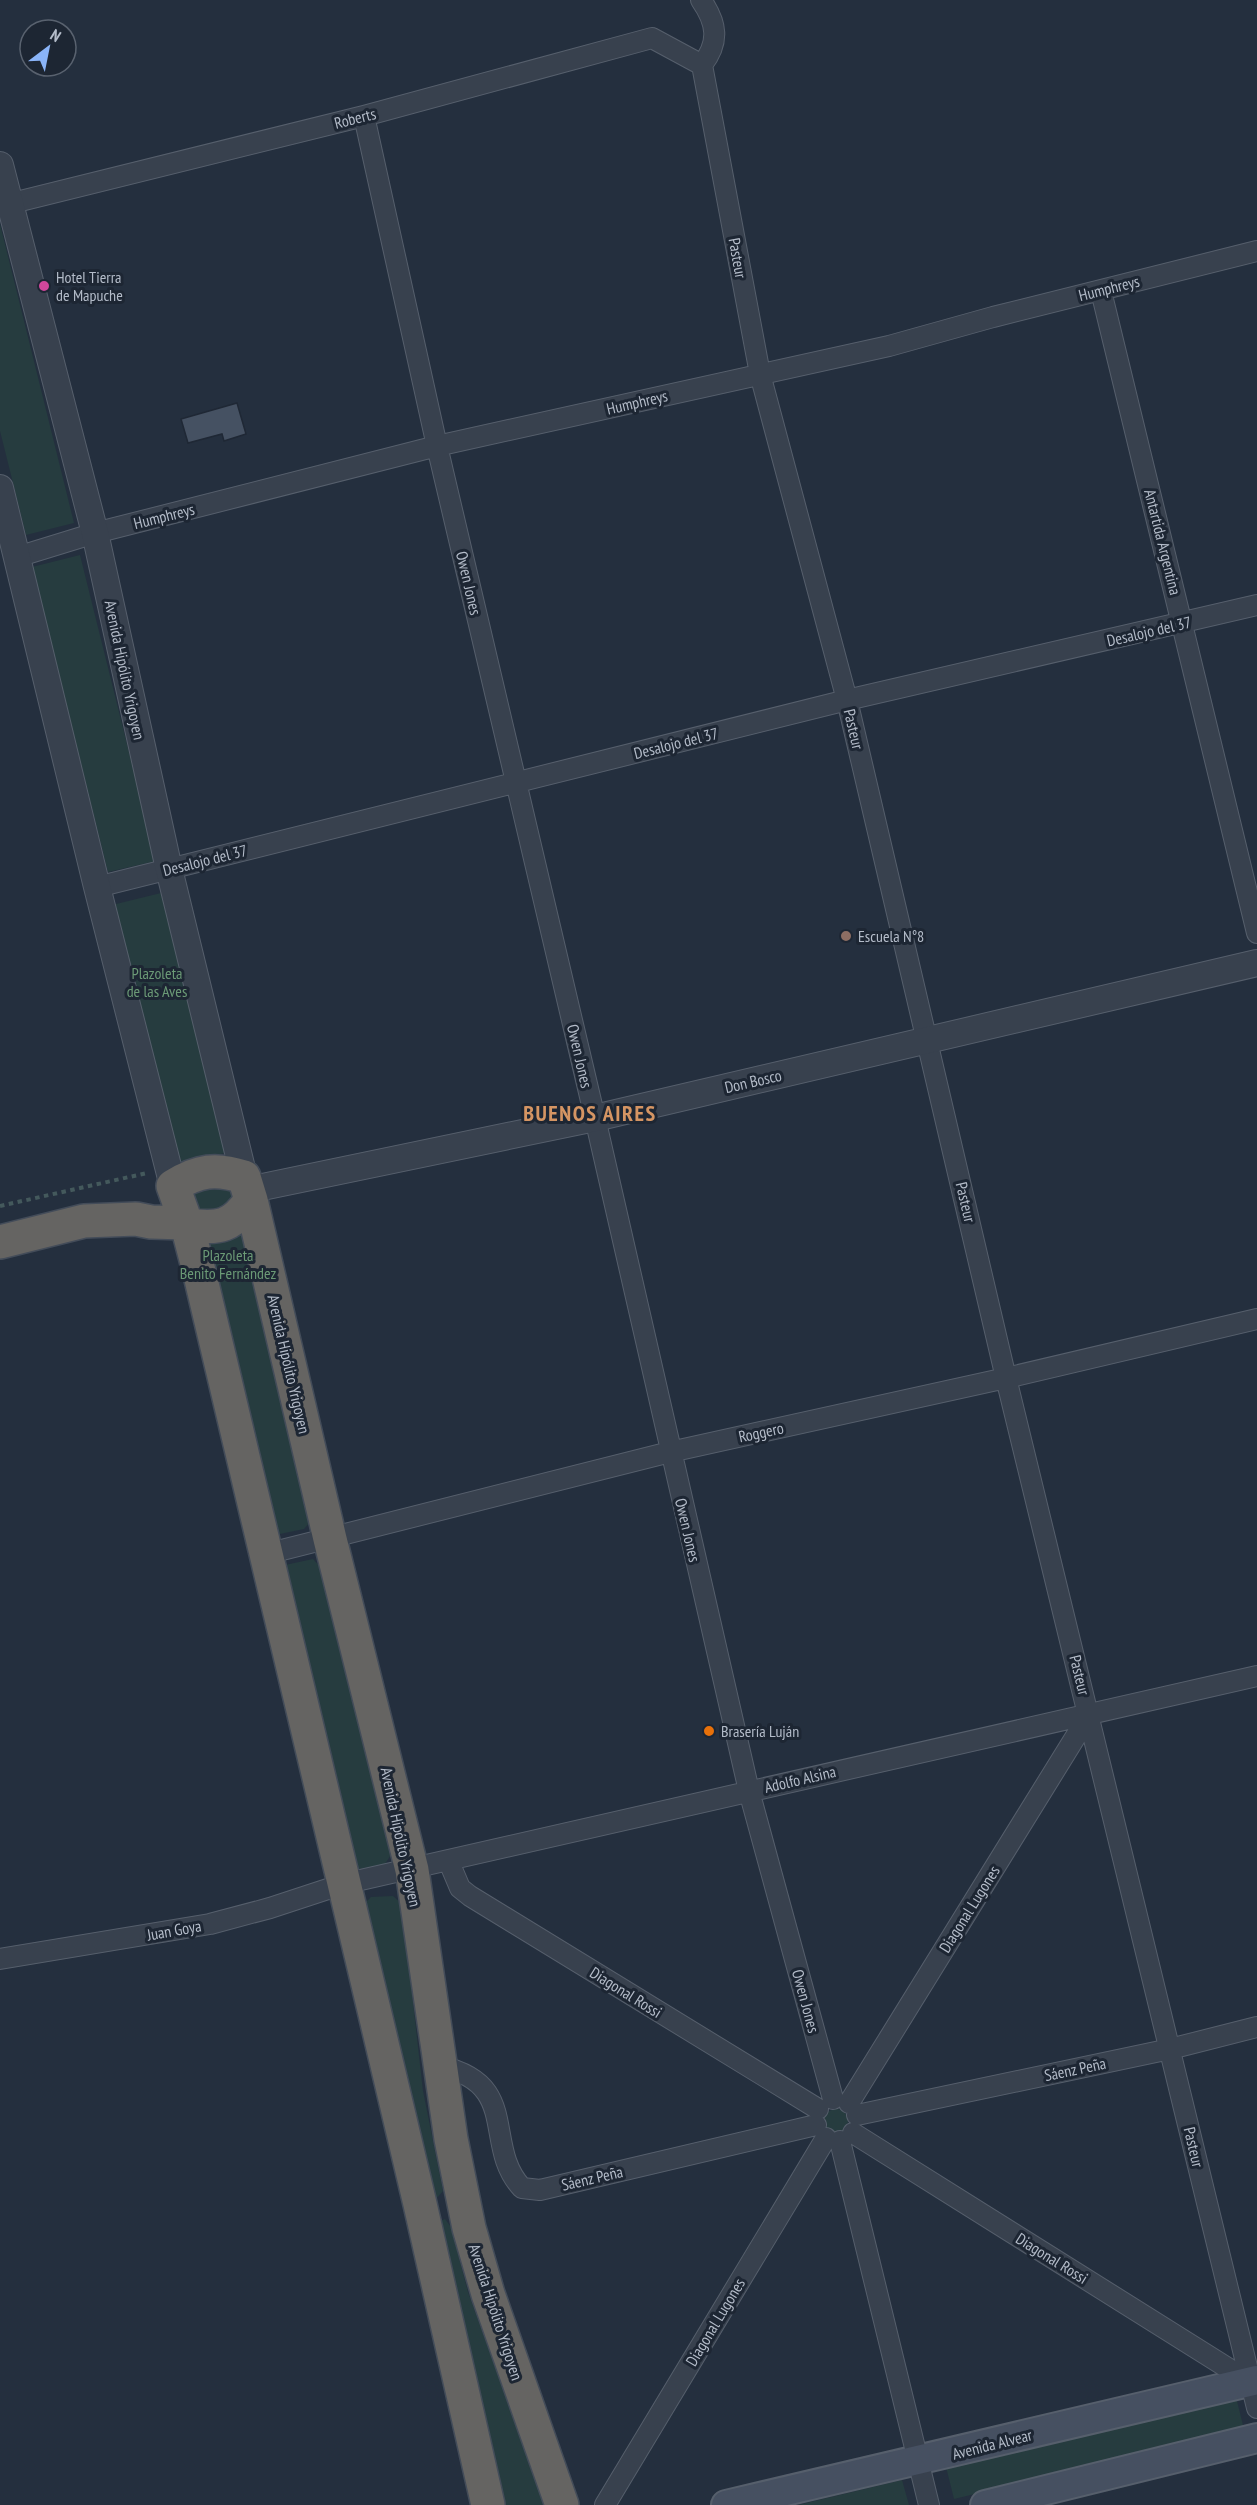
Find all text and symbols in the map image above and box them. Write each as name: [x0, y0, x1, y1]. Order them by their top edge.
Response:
north arrow: [18, 18, 78, 78]
text: N: [47, 25, 65, 46]
street label: Roberts: [332, 103, 378, 133]
street label: Pasteur: [725, 236, 751, 280]
place label: Hotel Tierra de Mapuche: [56, 267, 123, 305]
street label: Humphreys: [1076, 271, 1142, 305]
marker: Hotel Tierra de Mapuche: [37, 279, 51, 293]
street label: Humphreys: [604, 385, 670, 419]
street label: Antartida Argentina: [1140, 487, 1186, 597]
street label: Humphreys: [131, 499, 197, 533]
street label: Owen Jones: [452, 549, 486, 617]
street label: Avenida Hipólito Yrigoyen: [100, 599, 150, 741]
street label: Desalojo del 37: [1105, 612, 1193, 650]
street label: Pasteur: [840, 707, 868, 752]
street label: Desalojo del 37: [632, 723, 720, 763]
street label: Desalojo del 37: [161, 840, 249, 880]
place label: Escuela N°8: [858, 926, 924, 946]
marker: Escuela N°8: [839, 929, 853, 943]
park label: Plazoleta de las Aves: [127, 963, 187, 1001]
street label: Owen Jones: [563, 1022, 597, 1090]
street label: Don Bosco: [723, 1065, 784, 1097]
district label: BUENOS AIRES: [523, 1099, 657, 1127]
street label: Pasteur: [952, 1180, 980, 1225]
park label: Plazoleta Benito Fernández: [180, 1245, 276, 1283]
street label: Avenida Hipólito Yrigoyen: [263, 1293, 315, 1435]
street label: Roggero: [737, 1417, 786, 1447]
street label: Owen Jones: [671, 1496, 705, 1564]
street label: Pasteur: [1065, 1653, 1095, 1698]
place label: Brasería Luján: [721, 1721, 799, 1741]
marker: Brasería Luján: [702, 1724, 716, 1738]
street label: Adolfo Alsina: [762, 1761, 838, 1797]
street label: Avenida Hipólito Yrigoyen: [376, 1766, 426, 1908]
street label: Diagonal Lugones: [934, 1862, 1004, 1956]
street label: Juan Goya: [144, 1915, 203, 1945]
street label: Diagonal Rossi: [586, 1962, 666, 2022]
street label: Owen Jones: [788, 1967, 824, 2035]
street label: Sáenz Peña: [1042, 2053, 1108, 2085]
street label: Pasteur: [1180, 2125, 1208, 2170]
street label: Sáenz Peña: [559, 2161, 625, 2195]
street label: Diagonal Rossi: [1012, 2228, 1092, 2288]
street label: Avenida Hipólito Yrigoyen: [465, 2241, 527, 2383]
street label: Diagonal Lugones: [681, 2274, 749, 2370]
street label: Avenida Alvear: [950, 2424, 1035, 2464]

